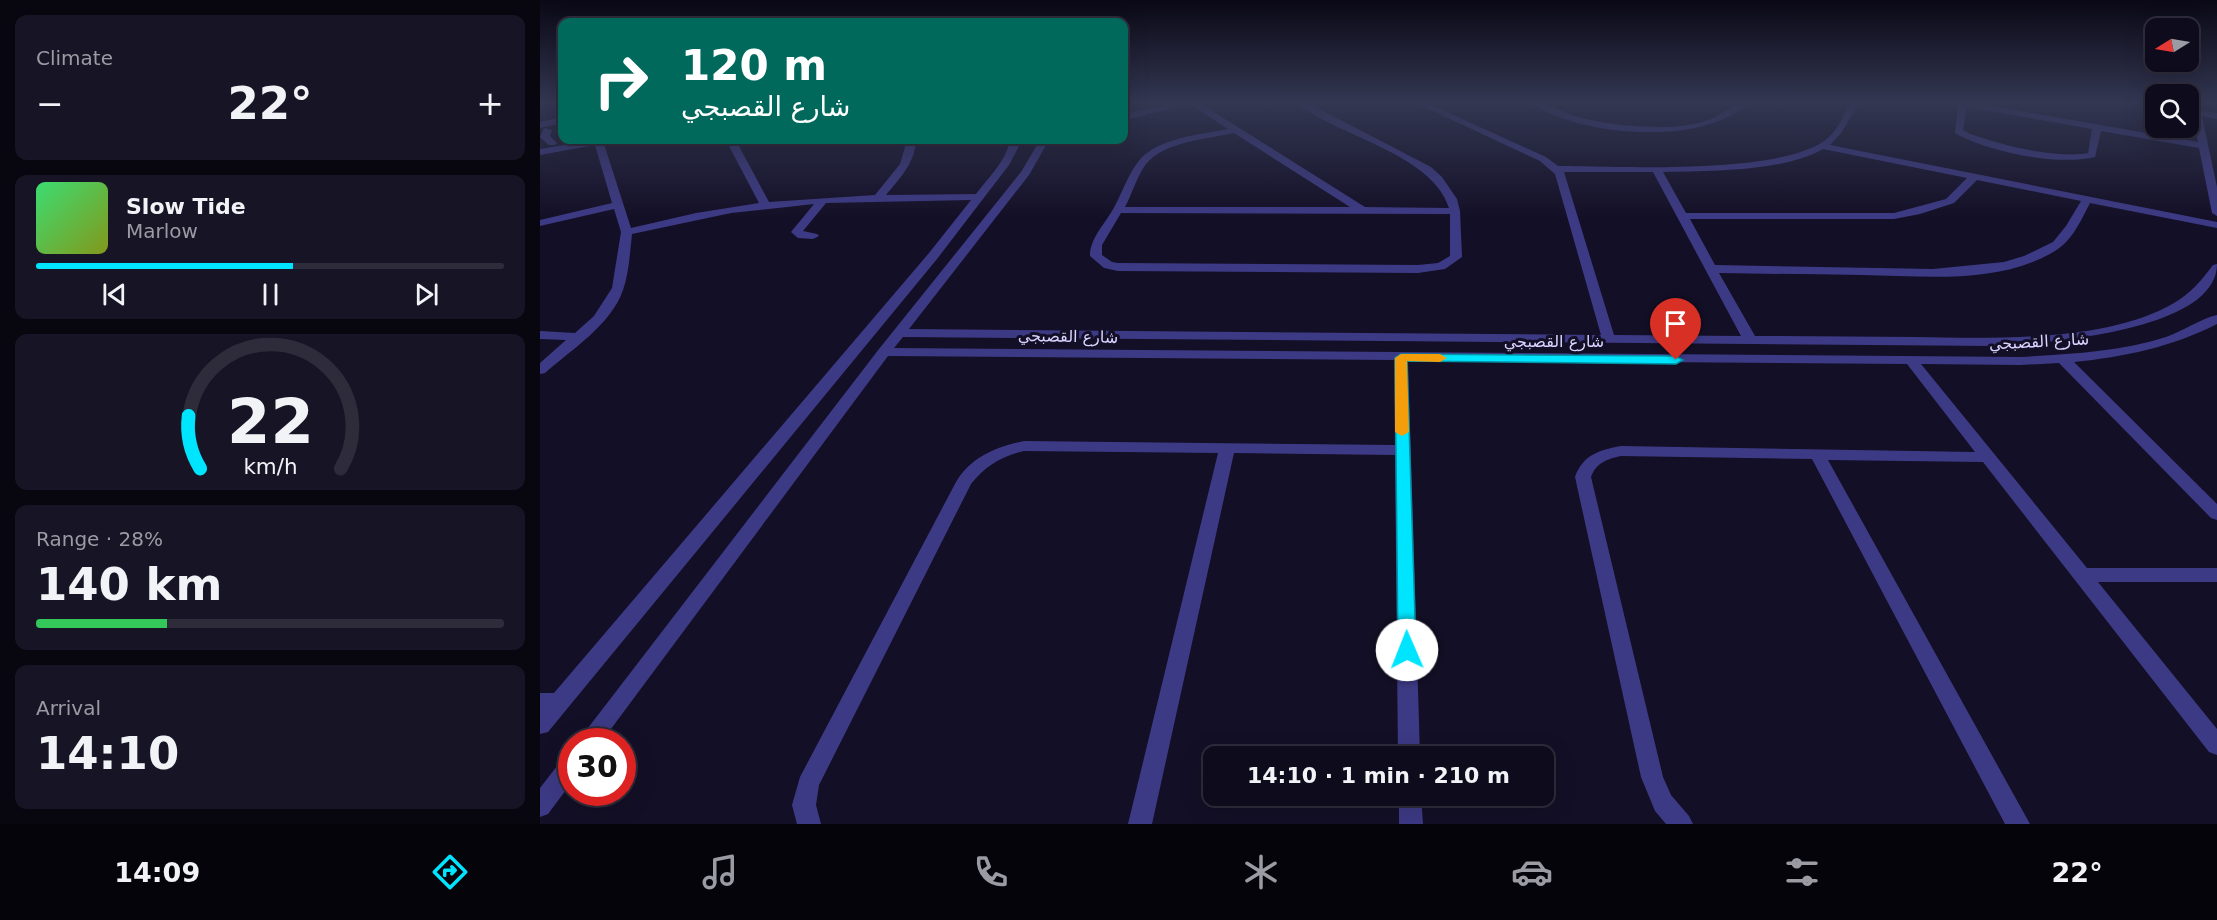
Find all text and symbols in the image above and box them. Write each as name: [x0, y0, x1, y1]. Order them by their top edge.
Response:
north arrow: [2145, 18, 2199, 72]
map controls: [2145, 18, 2199, 138]
text: 120 m: [681, 41, 827, 90]
icon: right: [582, 42, 660, 120]
text: Climate: [36, 46, 113, 70]
text: 22°: [227, 77, 313, 130]
text: −: [36, 84, 64, 123]
text: +: [476, 84, 504, 123]
button: search: [2145, 84, 2199, 138]
text: شارع القصبجي: [681, 91, 850, 122]
text: Slow Tide: [126, 194, 246, 219]
text: Marlow: [126, 219, 198, 243]
icon: previous: [98, 278, 131, 311]
icon: pause: [254, 278, 287, 311]
icon: next: [410, 278, 443, 311]
pin: [1650, 298, 1701, 360]
icon: arrive: [1659, 307, 1692, 340]
street label: شارع القصبجي: [1018, 326, 1118, 348]
street label: شارع القصبجي: [1988, 329, 2090, 355]
street label: شارع القصبجي: [1504, 332, 1604, 352]
text: 22: [227, 385, 313, 458]
text: km/h: [243, 454, 297, 479]
text: Range · 28%: [36, 527, 163, 551]
text: 140 km: [36, 558, 222, 611]
position arrow: [1375, 618, 1439, 682]
text: Arrival: [36, 696, 101, 720]
text: 14:10: [36, 727, 179, 780]
speed limit sign: 30: [558, 728, 636, 806]
text: 14:10 · 1 min · 210 m: [1247, 763, 1510, 788]
icon: directions: [429, 851, 471, 893]
icon: music: [699, 851, 741, 893]
icon: phone: [970, 851, 1012, 893]
icon: climate: [1240, 851, 1282, 893]
icon: car: [1511, 851, 1553, 893]
icon: filters: [1781, 851, 1823, 893]
text: 14:09: [114, 857, 200, 888]
text: 22°: [2052, 857, 2103, 888]

